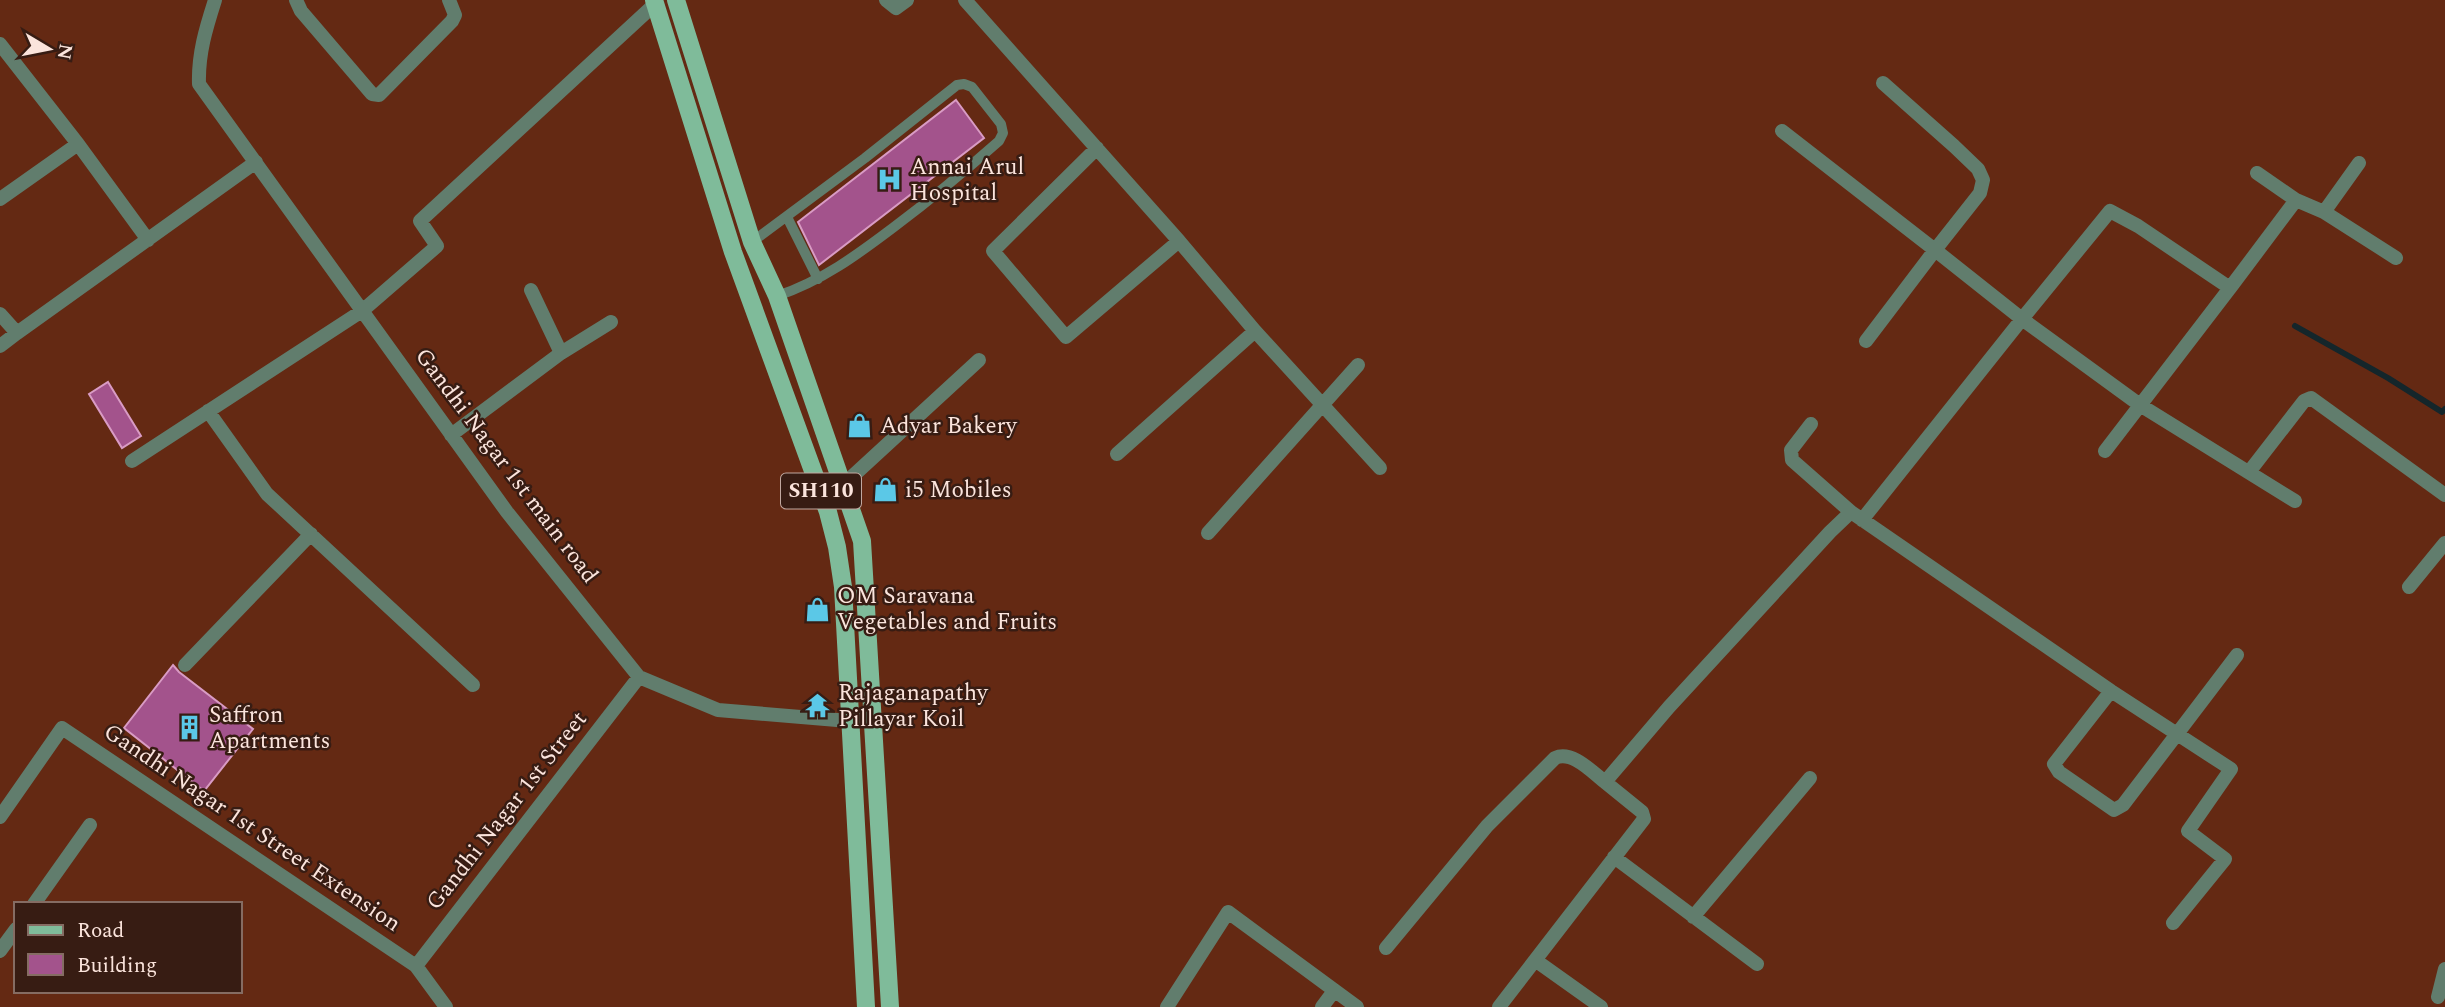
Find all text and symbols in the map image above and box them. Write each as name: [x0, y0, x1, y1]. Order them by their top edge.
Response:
north arrow: [14, 14, 84, 84]
text: N: [49, 42, 80, 62]
place label: Annai Arul Hospital: [910, 150, 1024, 211]
hospital icon: Annai Arul Hospital: [876, 166, 904, 194]
street label: Gandhi Nagar 1st main road: [406, 341, 606, 591]
place label: Adyar Bakery: [880, 409, 1018, 444]
shop icon: Adyar Bakery: [846, 412, 874, 440]
place label: i5 Mobiles: [905, 473, 1012, 508]
road number: SH110: [781, 474, 861, 508]
shop icon: i5 Mobiles: [871, 476, 899, 504]
place label: OM Saravana Vegetables and Fruits: [837, 579, 1057, 640]
shop icon: OM Saravana Vegetables and Fruits: [803, 595, 831, 623]
place label: Rajaganapathy Pillayar Koil: [838, 676, 989, 737]
temple icon: Rajaganapathy Pillayar Koil: [804, 692, 832, 720]
place label: Saffron Apartments: [209, 698, 331, 759]
street label: Gandhi Nagar 1st Street: [418, 704, 596, 918]
building icon: Saffron Apartments: [175, 714, 203, 742]
street label: Gandhi Nagar 1st Street Extension: [96, 715, 408, 941]
legend: [14, 902, 242, 993]
text: Road: [77, 915, 124, 947]
text: Building: [77, 950, 157, 982]

